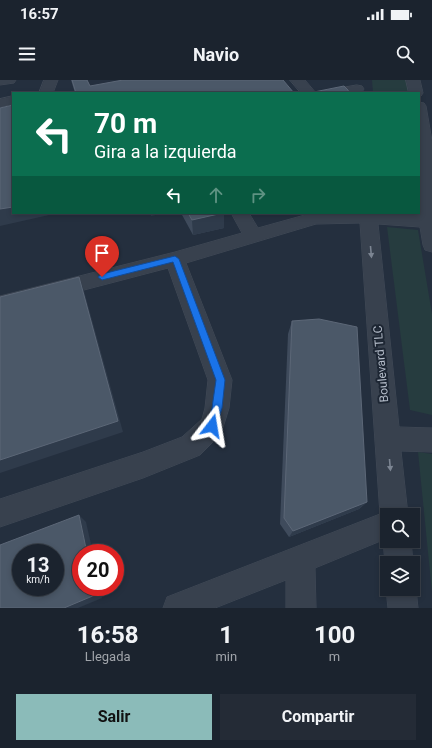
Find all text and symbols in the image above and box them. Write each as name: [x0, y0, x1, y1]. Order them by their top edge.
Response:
text: 16:57: [20, 5, 59, 23]
icon: menu: [16, 43, 38, 65]
icon: search: [394, 43, 416, 65]
text: Navio: [193, 44, 239, 65]
text: 70 m: [94, 107, 157, 140]
icon: left: [28, 108, 80, 160]
text: Gira a la izquierda: [94, 141, 237, 162]
icon: left: [163, 184, 185, 206]
icon: ahead: [205, 184, 227, 206]
icon: right: [247, 184, 269, 206]
pin: [85, 236, 119, 277]
icon: arrive: [91, 242, 113, 264]
one-way arrow: [368, 246, 375, 258]
street label: Boulevard TLC: [371, 325, 391, 403]
position arrow: [191, 405, 233, 447]
one-way arrow: [387, 459, 394, 471]
map controls: [380, 508, 420, 596]
button: search: [380, 508, 420, 548]
speed limit sign: 20: [72, 544, 124, 596]
text: 13: [27, 553, 49, 577]
button: layers: [380, 556, 420, 596]
text: km/h: [26, 574, 50, 585]
text: 16:58: [77, 621, 139, 649]
text: 1: [219, 621, 233, 649]
text: 100: [314, 621, 355, 649]
text: Llegada: [85, 649, 131, 664]
text: min: [215, 649, 237, 664]
text: m: [329, 649, 340, 664]
button: Salir: [16, 694, 212, 740]
button: Compartir: [220, 694, 416, 740]

